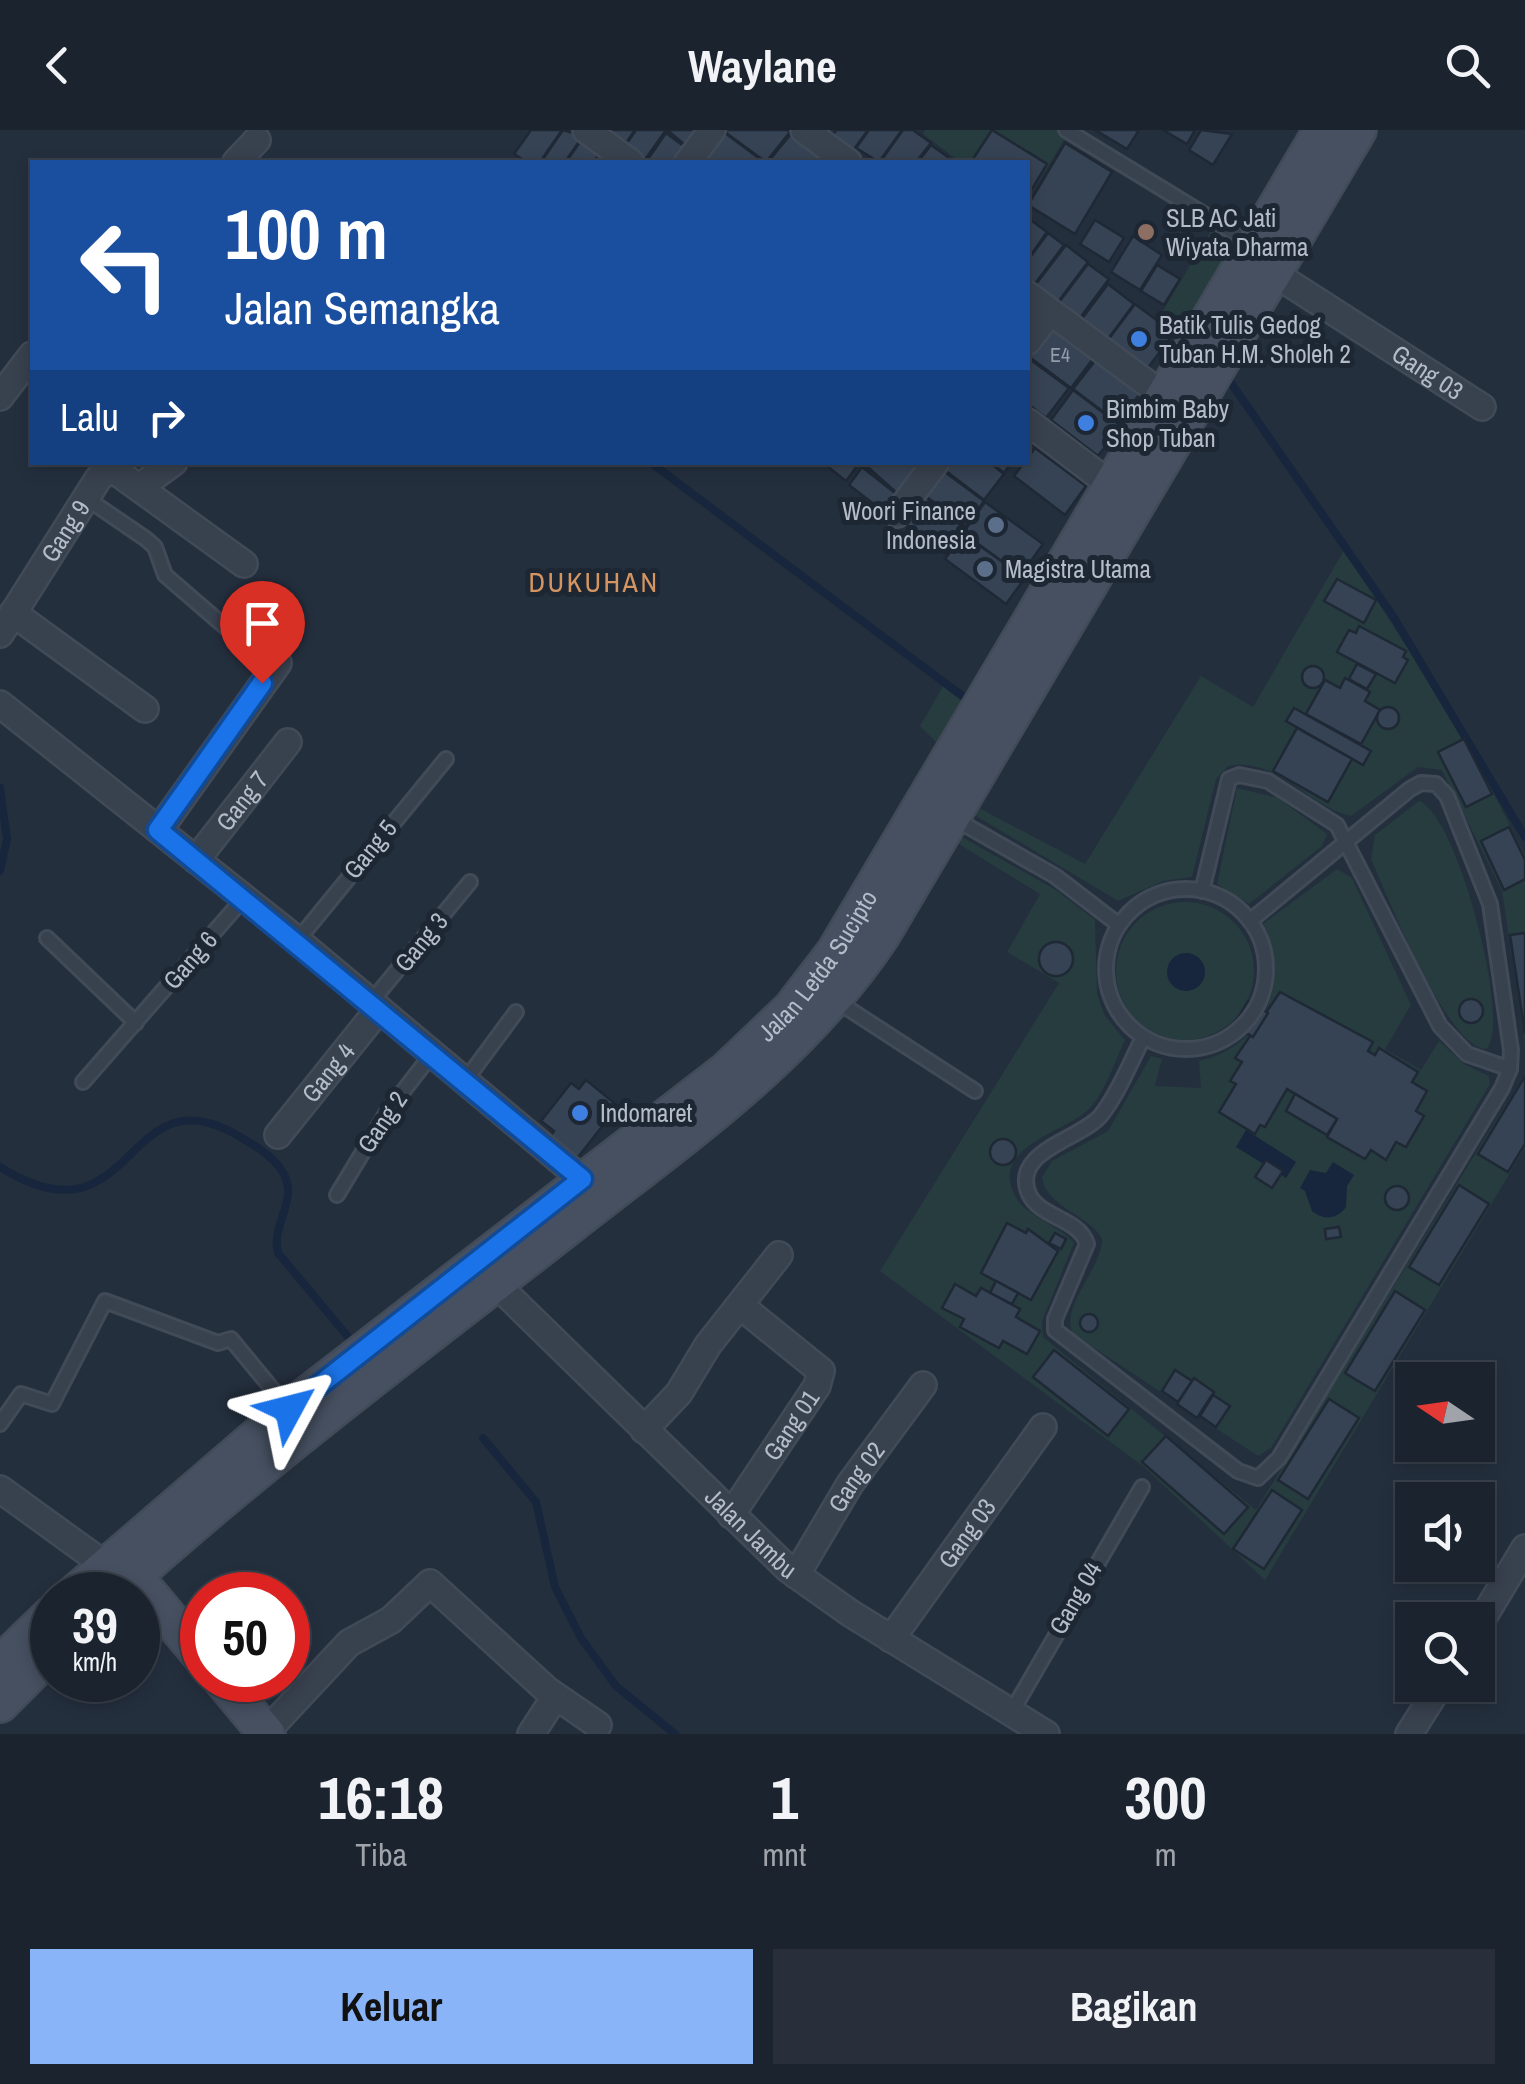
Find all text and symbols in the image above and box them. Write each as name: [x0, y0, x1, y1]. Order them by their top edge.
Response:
text: Waylane: [688, 35, 837, 96]
icon: back: [30, 38, 85, 93]
icon: search: [1440, 38, 1495, 93]
text: 100 m: [225, 187, 388, 281]
icon: left: [60, 200, 190, 330]
place label: SLB AC Jati Wiyata Dharma: [1166, 201, 1309, 264]
marker: SLB AC Jati Wiyata Dharma: [1135, 221, 1157, 243]
text: Jalan Semangka: [225, 277, 500, 338]
place label: Batik Tulis Gedog Tuban H.M. Sholeh 2: [1159, 308, 1351, 371]
marker: Batik Tulis Gedog Tuban H.M. Sholeh 2: [1128, 328, 1150, 350]
street label: Gang 03: [1385, 336, 1470, 408]
house number: E4: [1050, 341, 1070, 368]
icon: right: [139, 390, 194, 445]
text: Lalu: [60, 392, 119, 443]
place label: Bimbim Baby Shop Tuban: [1106, 392, 1230, 455]
marker: Bimbim Baby Shop Tuban: [1075, 412, 1097, 434]
street label: Gang 9: [33, 493, 98, 568]
place label: Woori Finance Indonesia: [842, 494, 977, 557]
marker: Woori Finance Indonesia: [985, 514, 1007, 536]
place label: Magistra Utama: [1005, 552, 1151, 586]
marker: Magistra Utama: [974, 558, 996, 580]
district label: DUKUHAN: [528, 563, 660, 601]
pin: [220, 581, 305, 684]
icon: arrive: [235, 596, 290, 651]
street label: Gang 7: [208, 764, 276, 838]
street label: Gang 5: [336, 812, 404, 886]
street label: Jalan Letda Sucipto: [750, 884, 885, 1049]
street label: Gang 3: [387, 905, 455, 979]
street label: Gang 6: [155, 923, 225, 997]
street label: Gang 4: [294, 1036, 362, 1109]
street label: Gang 2: [349, 1085, 415, 1159]
place label: Indomaret: [600, 1096, 693, 1130]
marker: Indomaret: [569, 1102, 591, 1124]
position arrow: [237, 1357, 341, 1461]
north arrow: [1395, 1362, 1495, 1462]
map controls: [1395, 1362, 1495, 1702]
street label: Gang 01: [755, 1382, 827, 1467]
street label: Gang 02: [820, 1435, 892, 1519]
street label: Jalan Jambu: [698, 1480, 803, 1587]
button: sound: [1395, 1482, 1495, 1582]
street label: Gang 03: [930, 1491, 1003, 1575]
street label: Gang 04: [1041, 1555, 1109, 1641]
speed limit sign: 50: [180, 1572, 310, 1702]
text: 39: [72, 1591, 118, 1659]
button: search: [1395, 1602, 1495, 1702]
text: km/h: [73, 1645, 117, 1679]
text: 16:18: [318, 1757, 444, 1838]
text: 1: [771, 1757, 798, 1838]
text: 300: [1125, 1757, 1207, 1838]
text: Tiba: [355, 1833, 407, 1876]
text: mnt: [762, 1833, 806, 1876]
text: m: [1155, 1833, 1177, 1876]
button: Keluar: [30, 1949, 753, 2064]
button: Bagikan: [773, 1949, 1495, 2064]

